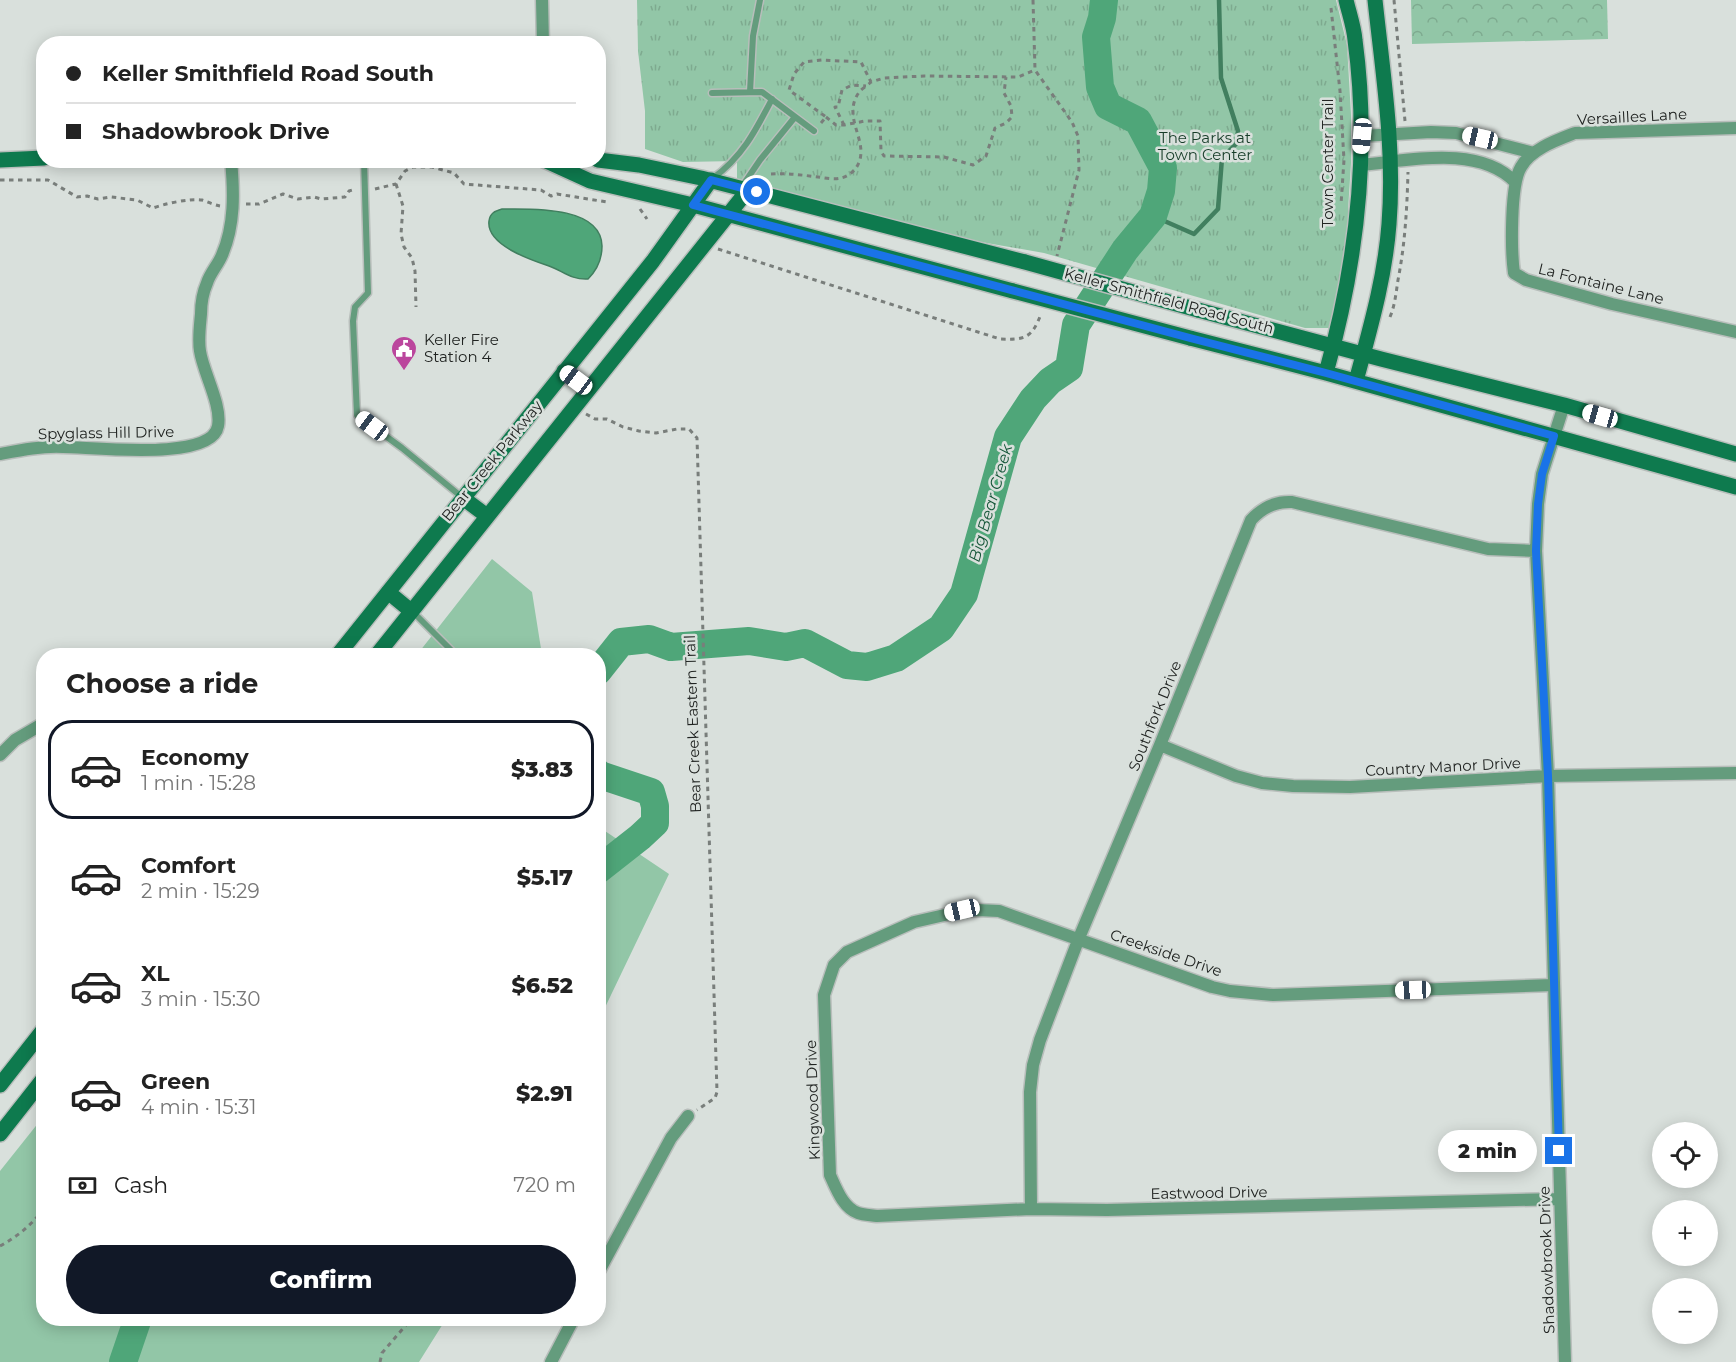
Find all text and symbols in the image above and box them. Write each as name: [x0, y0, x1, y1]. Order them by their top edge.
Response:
text: Keller Smithfield Road South: [102, 60, 434, 87]
street label: Town Center Trail: [1318, 98, 1337, 228]
street label: Versailles Lane: [1576, 104, 1687, 129]
car: [1351, 117, 1373, 155]
text: Shadowbrook Drive: [102, 118, 330, 145]
car: [1460, 125, 1500, 151]
park label: The Parks at Town Center: [1158, 128, 1252, 164]
route start: [743, 178, 770, 205]
street label: La Fontaine Lane: [1536, 259, 1666, 308]
street label: Keller Smithfield Road South: [1062, 263, 1276, 338]
place label: Keller Fire Station 4: [424, 330, 499, 366]
public building icon: Keller Fire Station 4: [389, 334, 419, 372]
car: [556, 362, 596, 398]
street label: Bear Creek Parkway: [437, 396, 547, 525]
car: [1580, 402, 1620, 430]
car: [352, 408, 392, 444]
street label: Spyglass Hill Drive: [38, 422, 174, 443]
water label: Big Bear Creek: [965, 441, 1017, 564]
street label: Bear Creek Eastern Trail: [680, 635, 705, 813]
street label: Southfork Drive: [1124, 658, 1185, 774]
text: Choose a ride: [66, 667, 258, 700]
icon: car: [69, 743, 123, 797]
text: Economy: [141, 744, 249, 771]
street label: Country Manor Drive: [1365, 753, 1521, 780]
text: $3.83: [511, 756, 573, 783]
text: 1 min · 15:28: [141, 771, 256, 795]
icon: car: [69, 851, 123, 905]
text: Comfort: [141, 852, 236, 879]
text: $5.17: [517, 864, 573, 891]
text: 2 min · 15:29: [141, 879, 260, 903]
car: [942, 897, 982, 923]
street label: Creekside Drive: [1108, 924, 1225, 981]
icon: car: [69, 959, 123, 1013]
text: XL: [141, 960, 170, 987]
text: $6.52: [512, 972, 573, 999]
car: [1395, 980, 1431, 1000]
text: 3 min · 15:30: [141, 987, 260, 1011]
street label: Kingwood Drive: [801, 1040, 824, 1160]
icon: car: [69, 1067, 123, 1121]
text: Green: [141, 1068, 210, 1095]
text: $2.91: [516, 1080, 573, 1107]
text: 4 min · 15:31: [141, 1095, 256, 1119]
map controls: [1652, 1122, 1718, 1344]
button: locate: [1652, 1122, 1718, 1188]
callout: 2 min: [1439, 1130, 1538, 1172]
route end: [1545, 1137, 1572, 1164]
text: 2 min: [1458, 1139, 1517, 1163]
icon: cash: [66, 1169, 99, 1202]
text: Cash: [114, 1172, 168, 1199]
text: 720 m: [513, 1173, 576, 1197]
street label: Eastwood Drive: [1150, 1182, 1268, 1203]
street label: Shadowbrook Drive: [1534, 1186, 1559, 1334]
button: +: [1652, 1200, 1718, 1266]
button: Confirm: [66, 1245, 576, 1314]
button: −: [1652, 1278, 1718, 1344]

